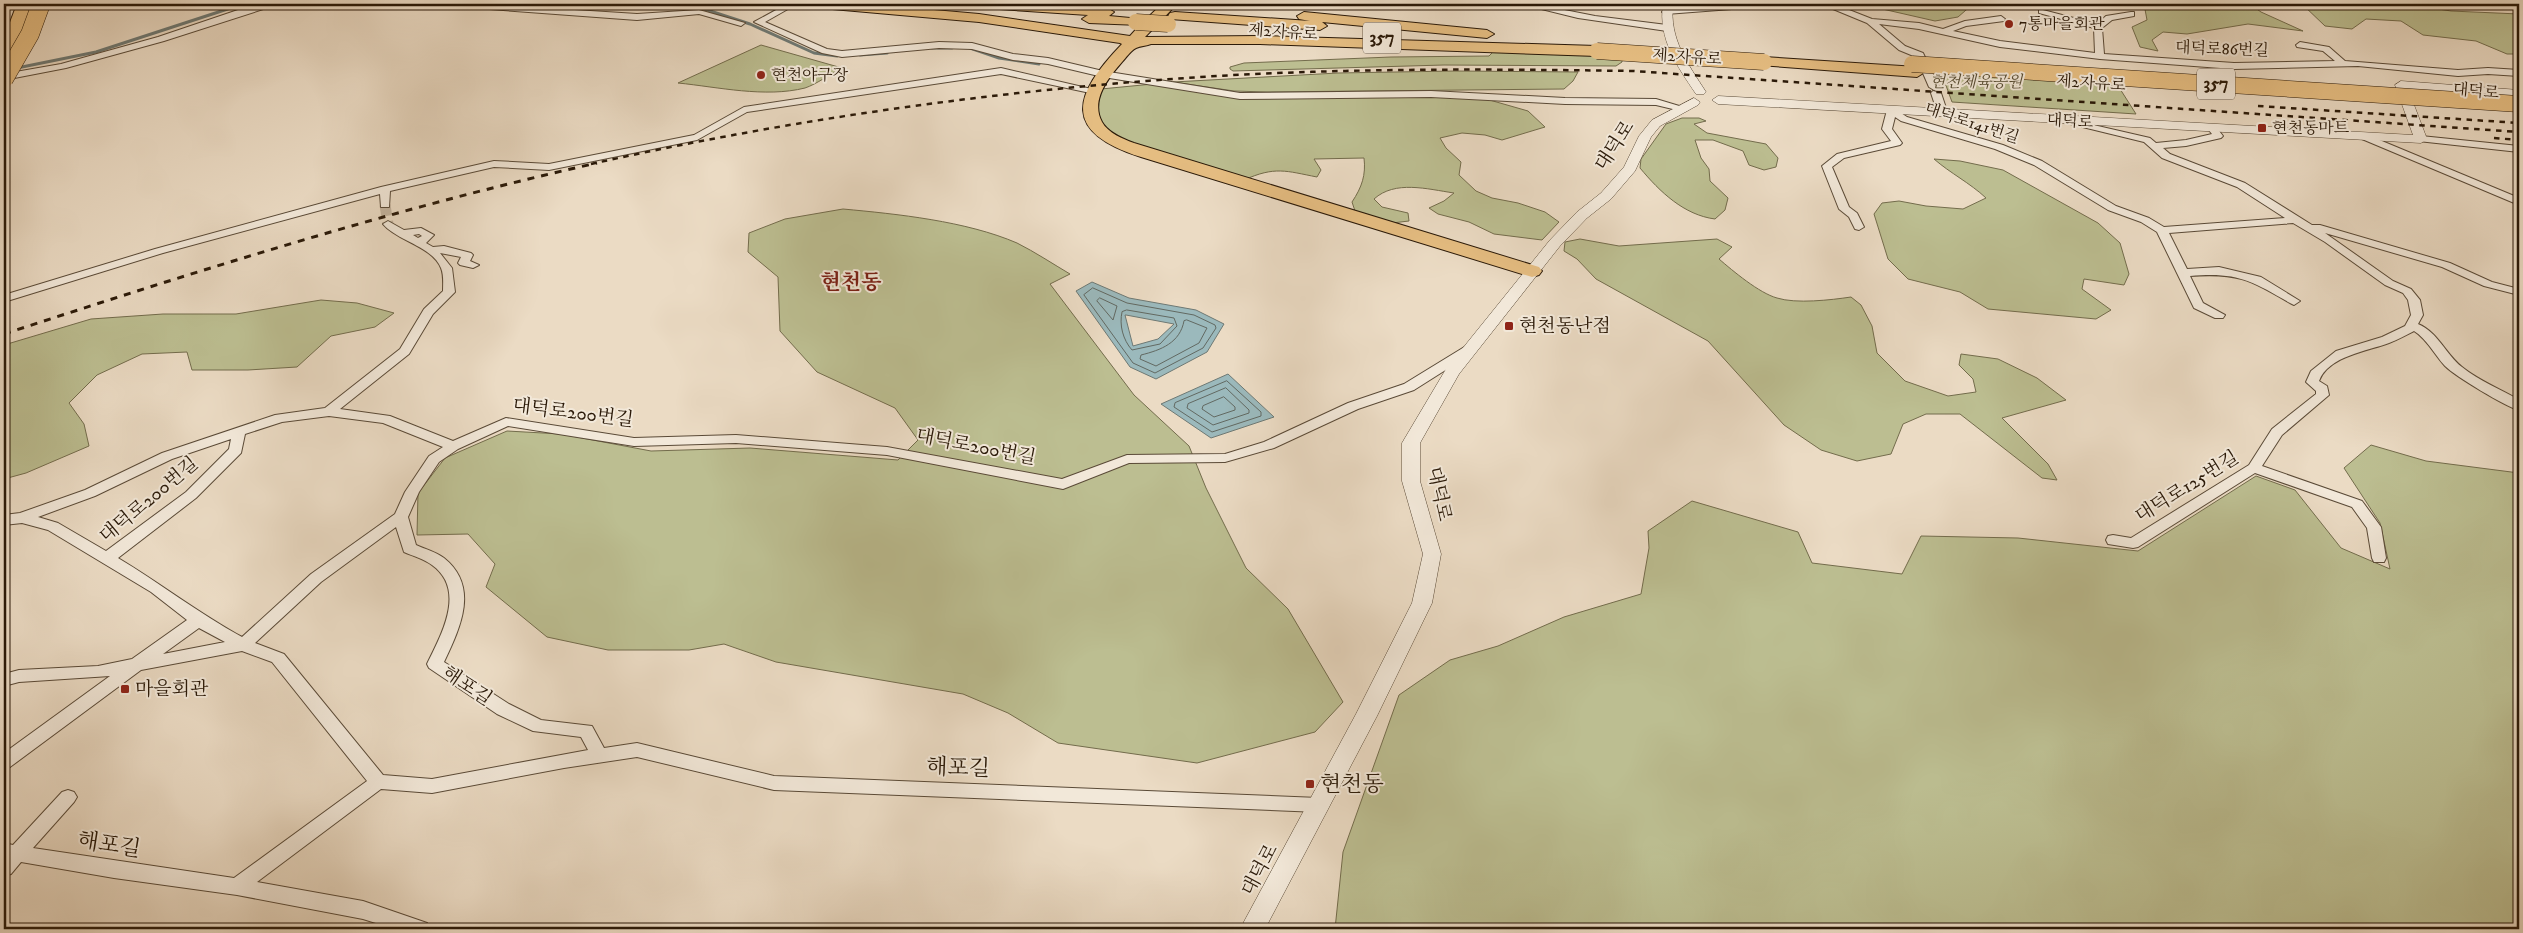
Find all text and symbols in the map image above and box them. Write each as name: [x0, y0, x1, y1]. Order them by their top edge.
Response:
place label: 7통마을회관: [2019, 14, 2105, 34]
marker: 7통마을회관: [2003, 18, 2015, 30]
street label: 제2자유로: [1248, 20, 1319, 44]
road number: 357: [1363, 22, 1401, 54]
street label: 대덕로86번길: [2175, 37, 2269, 61]
street label: 제2자유로: [1652, 45, 1723, 69]
place label: 현천야구장: [771, 65, 849, 85]
road number: 357: [2197, 68, 2235, 100]
marker: 현천야구장: [755, 69, 767, 81]
street label: 제2자유로: [2056, 71, 2127, 95]
park label: 현천체육공원: [1930, 72, 2024, 92]
street label: 대덕로: [2452, 79, 2501, 103]
street label: 대덕로141번길: [1922, 98, 2022, 148]
street label: 대덕로: [2046, 110, 2094, 132]
street label: 대덕로: [1590, 117, 1640, 175]
place label: 현천동마트: [2272, 118, 2350, 138]
marker: 현천동마트: [2256, 122, 2268, 134]
district label: 현천동: [821, 270, 881, 296]
place label: 현천동난점: [1519, 315, 1611, 338]
marker: 현천동난점: [1503, 320, 1515, 332]
street label: 대덕로200번길: [511, 394, 635, 432]
street label: 대덕로200번길: [914, 424, 1038, 470]
street label: 대덕로125번길: [2131, 446, 2243, 528]
street label: 대덕로200번길: [95, 452, 203, 548]
street label: 대덕로: [1422, 465, 1456, 523]
street label: 해포길: [438, 661, 496, 711]
place label: 마을회관: [135, 678, 209, 701]
marker: 마을회관: [119, 683, 131, 695]
street label: 해포길: [926, 753, 990, 783]
place label: 현천동: [1320, 771, 1384, 798]
marker: 현천동: [1304, 778, 1316, 790]
street label: 해포길: [75, 827, 143, 863]
street label: 대덕로: [1237, 840, 1283, 900]

